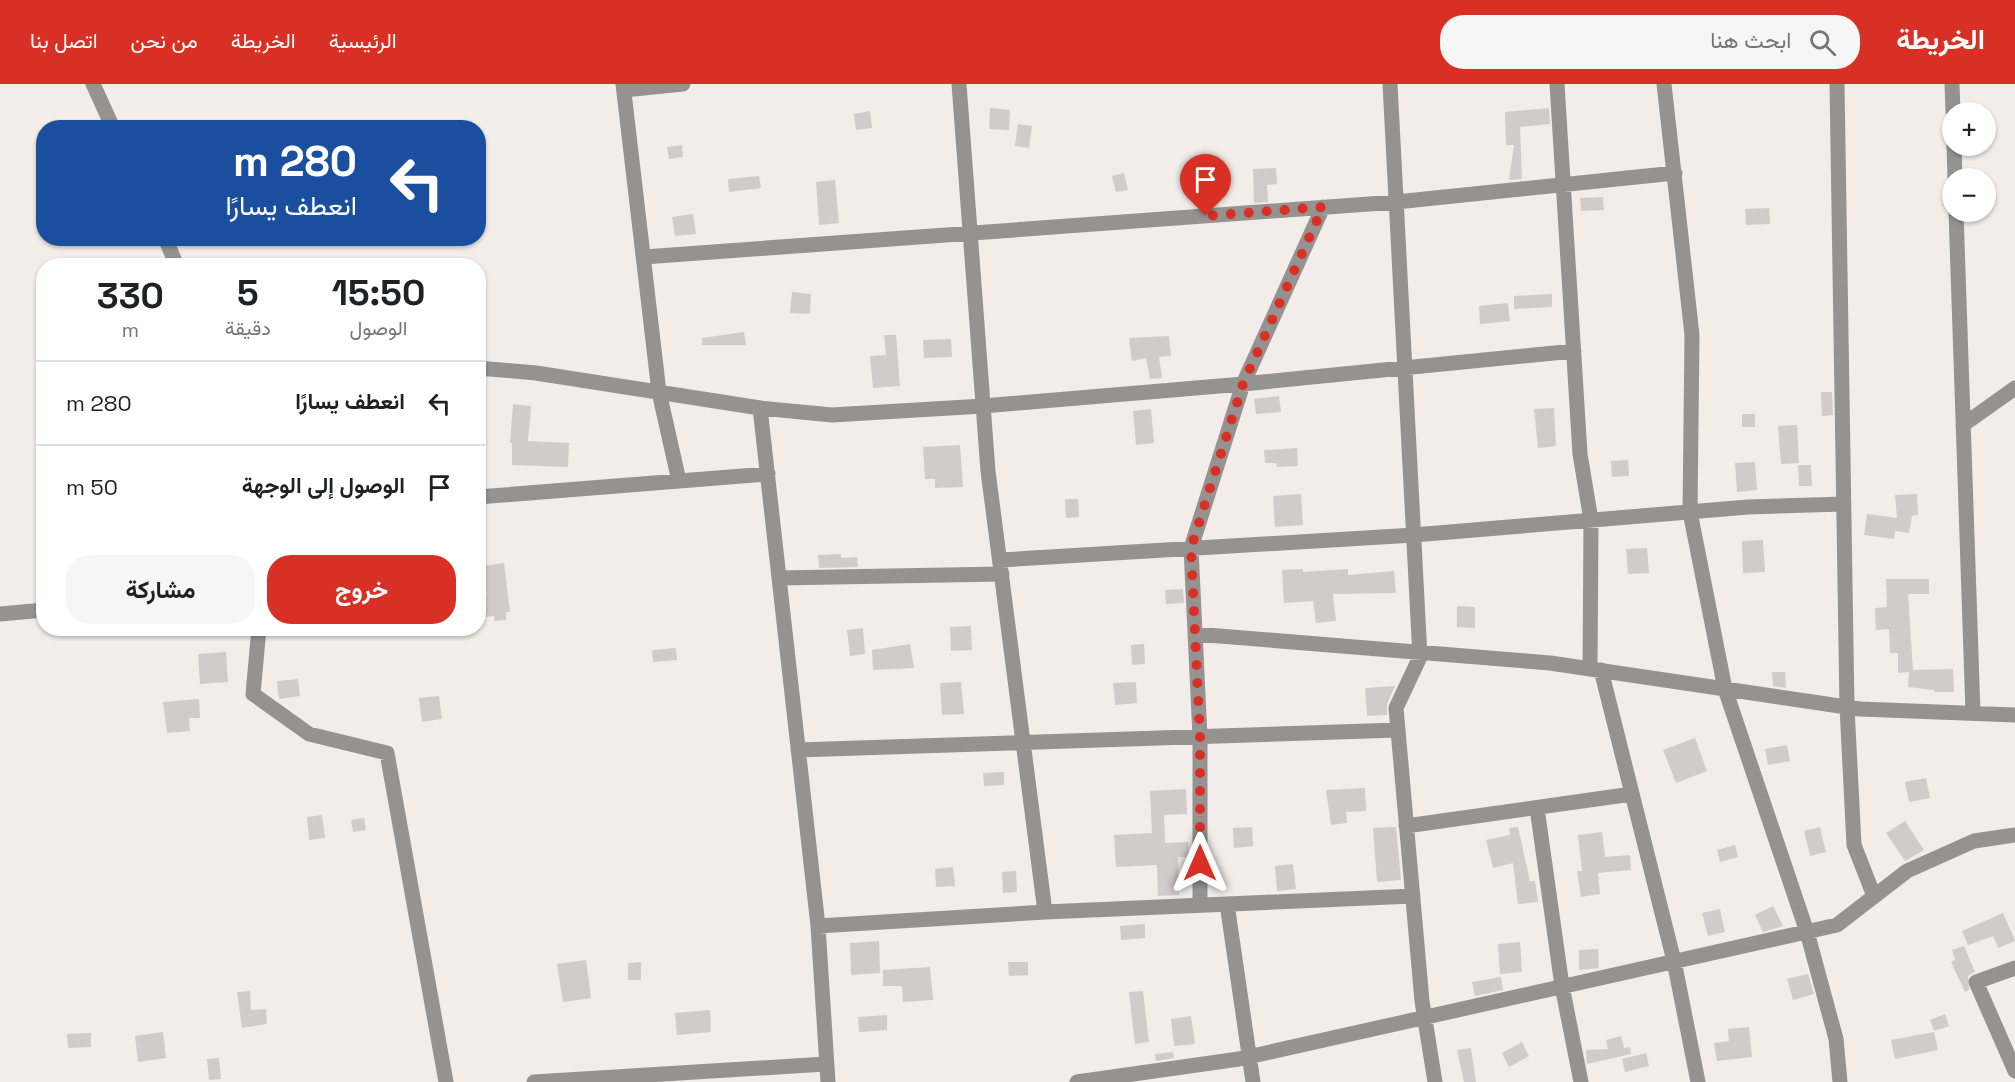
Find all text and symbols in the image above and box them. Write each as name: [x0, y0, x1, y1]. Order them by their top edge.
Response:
search box: [1440, 15, 1860, 69]
text: الخريطة: [1896, 21, 1985, 57]
text: ابحث هنا: [1710, 26, 1791, 54]
icon: search: [1806, 26, 1839, 59]
text: اتصل بنا: [30, 27, 98, 54]
text: من نحن: [131, 27, 198, 54]
text: الخريطة: [231, 27, 296, 54]
text: الرئيسية: [329, 27, 397, 54]
map controls: [1942, 102, 1996, 222]
button: +: [1942, 102, 1996, 156]
text: 280 m: [233, 135, 357, 188]
icon: left: [378, 144, 456, 222]
pin: [1180, 154, 1231, 216]
icon: arrive: [1189, 163, 1222, 196]
button: −: [1942, 168, 1996, 222]
text: انعطف يسارًا: [225, 188, 357, 223]
text: 5: [237, 270, 259, 316]
text: 15:50: [332, 270, 425, 316]
text: 330: [97, 273, 164, 319]
text: دقيقة: [225, 315, 271, 341]
text: الوصول: [350, 315, 407, 341]
text: m: [122, 317, 139, 343]
text: انعطف يسارًا: [295, 387, 405, 415]
icon: left: [423, 387, 456, 420]
text: 280 m: [66, 389, 132, 417]
text: الوصول إلى الوجهة: [242, 471, 405, 499]
icon: arrive: [423, 471, 456, 504]
text: 50 m: [66, 473, 118, 501]
button: مشاركة: [66, 555, 255, 624]
button: خروج: [267, 555, 456, 624]
position arrow: [1168, 831, 1232, 895]

